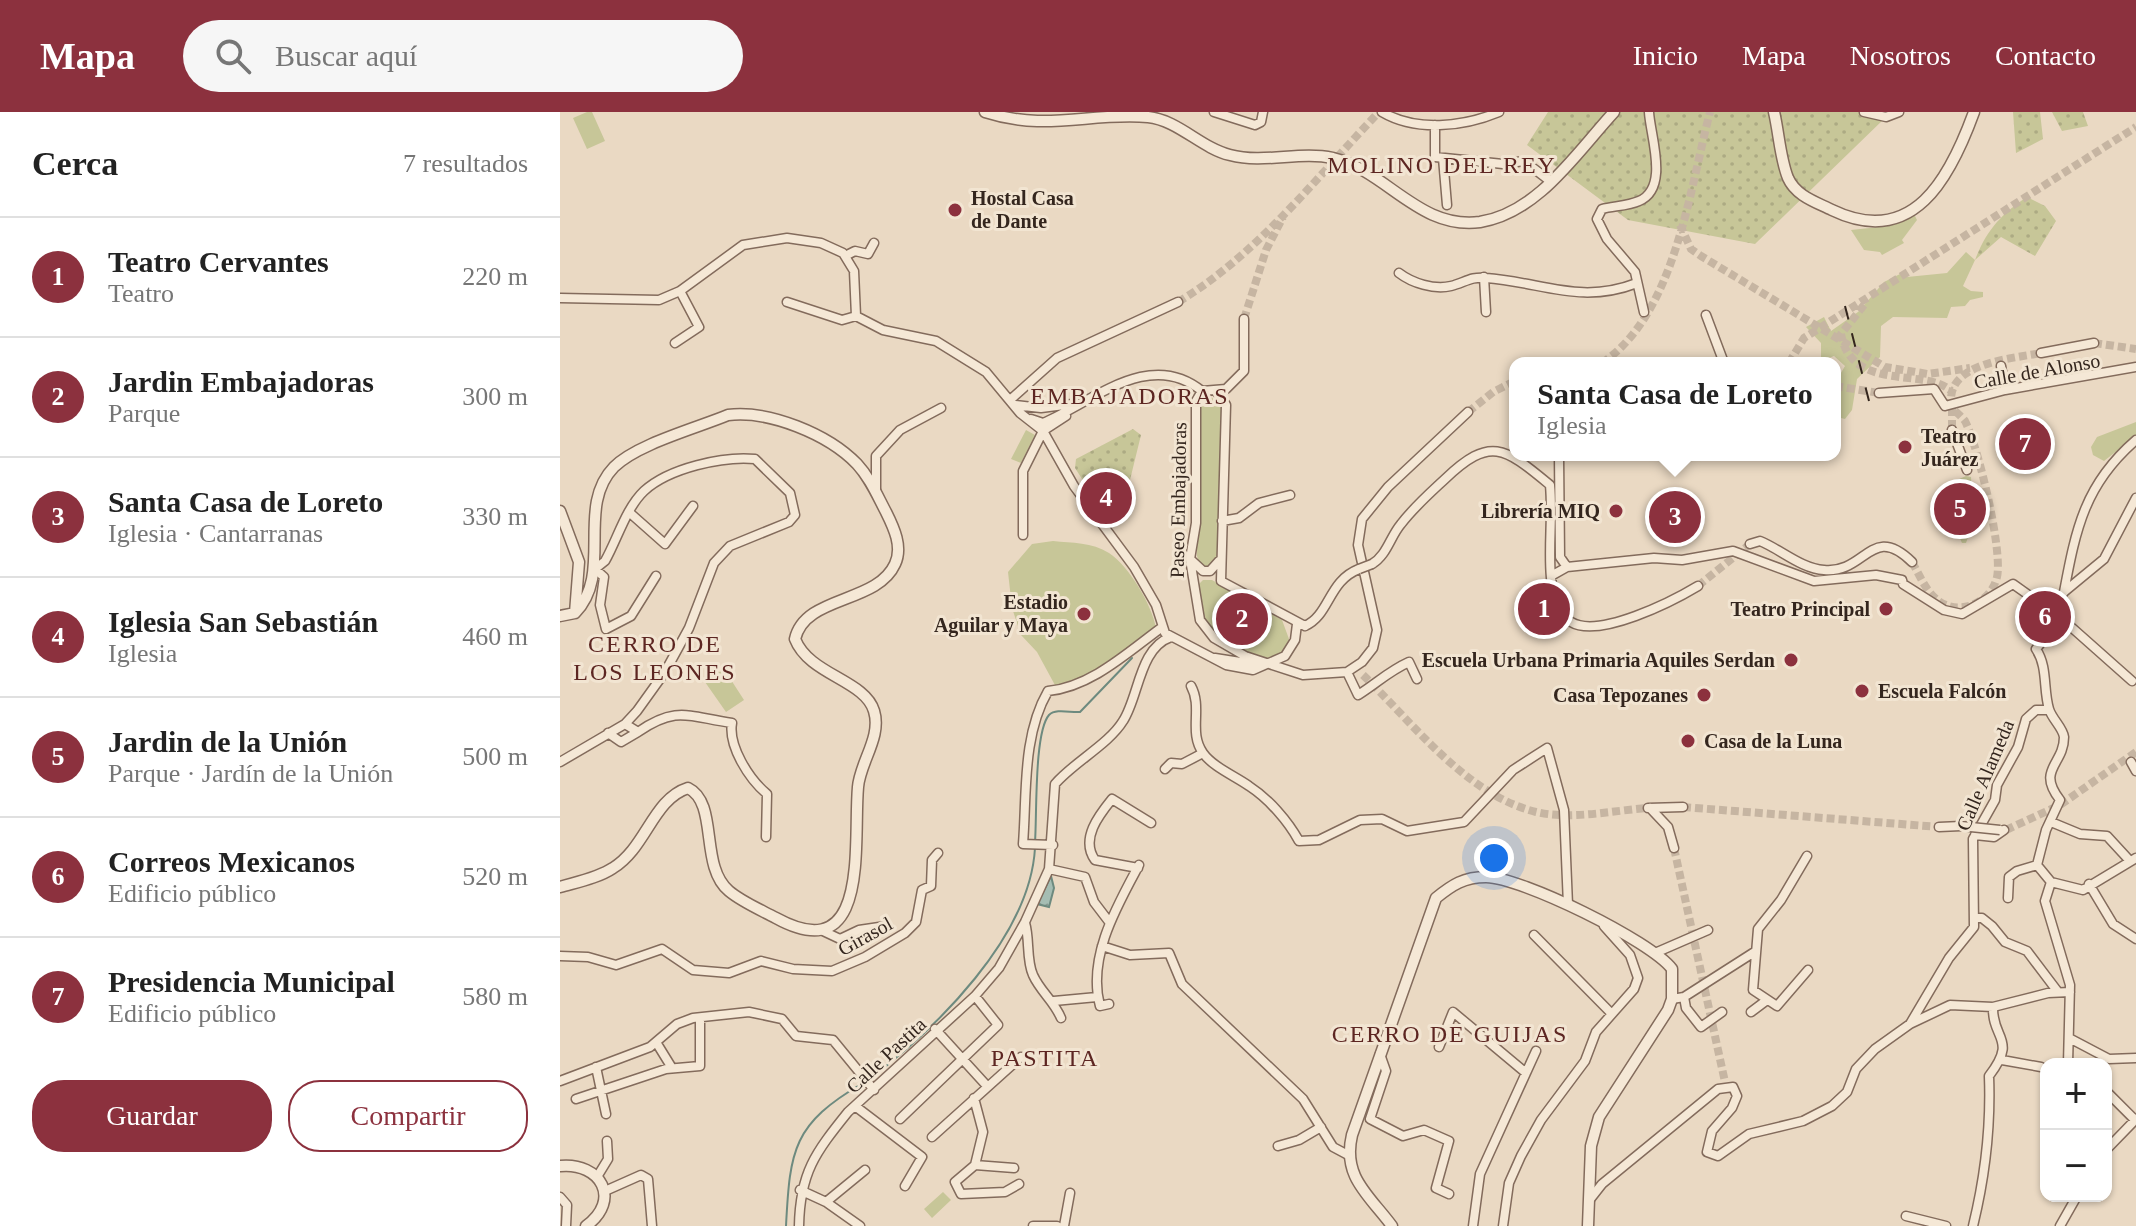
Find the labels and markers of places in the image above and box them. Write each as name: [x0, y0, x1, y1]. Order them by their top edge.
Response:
place label: Hostal Casa de Dante: [971, 187, 1074, 232]
marker: Hostal Casa de Dante: [946, 201, 964, 219]
pin: 7: [1999, 414, 2051, 474]
place label: Teatro Juárez: [1921, 425, 1979, 470]
marker: Teatro Juárez: [1896, 438, 1914, 456]
pin: 4: [1080, 468, 1132, 528]
pin: 5: [1934, 479, 1986, 539]
pin: 3: [1649, 487, 1701, 547]
place label: Librería MIQ: [1481, 500, 1600, 522]
marker: Librería MIQ: [1607, 502, 1625, 520]
pin: 1: [1518, 579, 1570, 639]
pin: 6: [2019, 587, 2071, 647]
pin: 2: [1216, 589, 1268, 649]
place label: Estadio Aguilar y Maya: [934, 591, 1068, 637]
place label: Teatro Principal: [1731, 598, 1870, 621]
marker: Teatro Principal: [1877, 600, 1895, 618]
marker: Estadio Aguilar y Maya: [1075, 605, 1093, 623]
place label: Escuela Urbana Primaria Aquiles Serdan: [1422, 649, 1775, 672]
marker: Escuela Urbana Primaria Aquiles Serdan: [1782, 651, 1800, 669]
place label: Escuela Falcón: [1878, 680, 2006, 702]
marker: Escuela Falcón: [1853, 682, 1871, 700]
place label: Casa Tepozanes: [1553, 684, 1688, 707]
marker: Casa Tepozanes: [1695, 686, 1713, 704]
place label: Casa de la Luna: [1704, 730, 1842, 752]
marker: Casa de la Luna: [1679, 732, 1697, 750]

